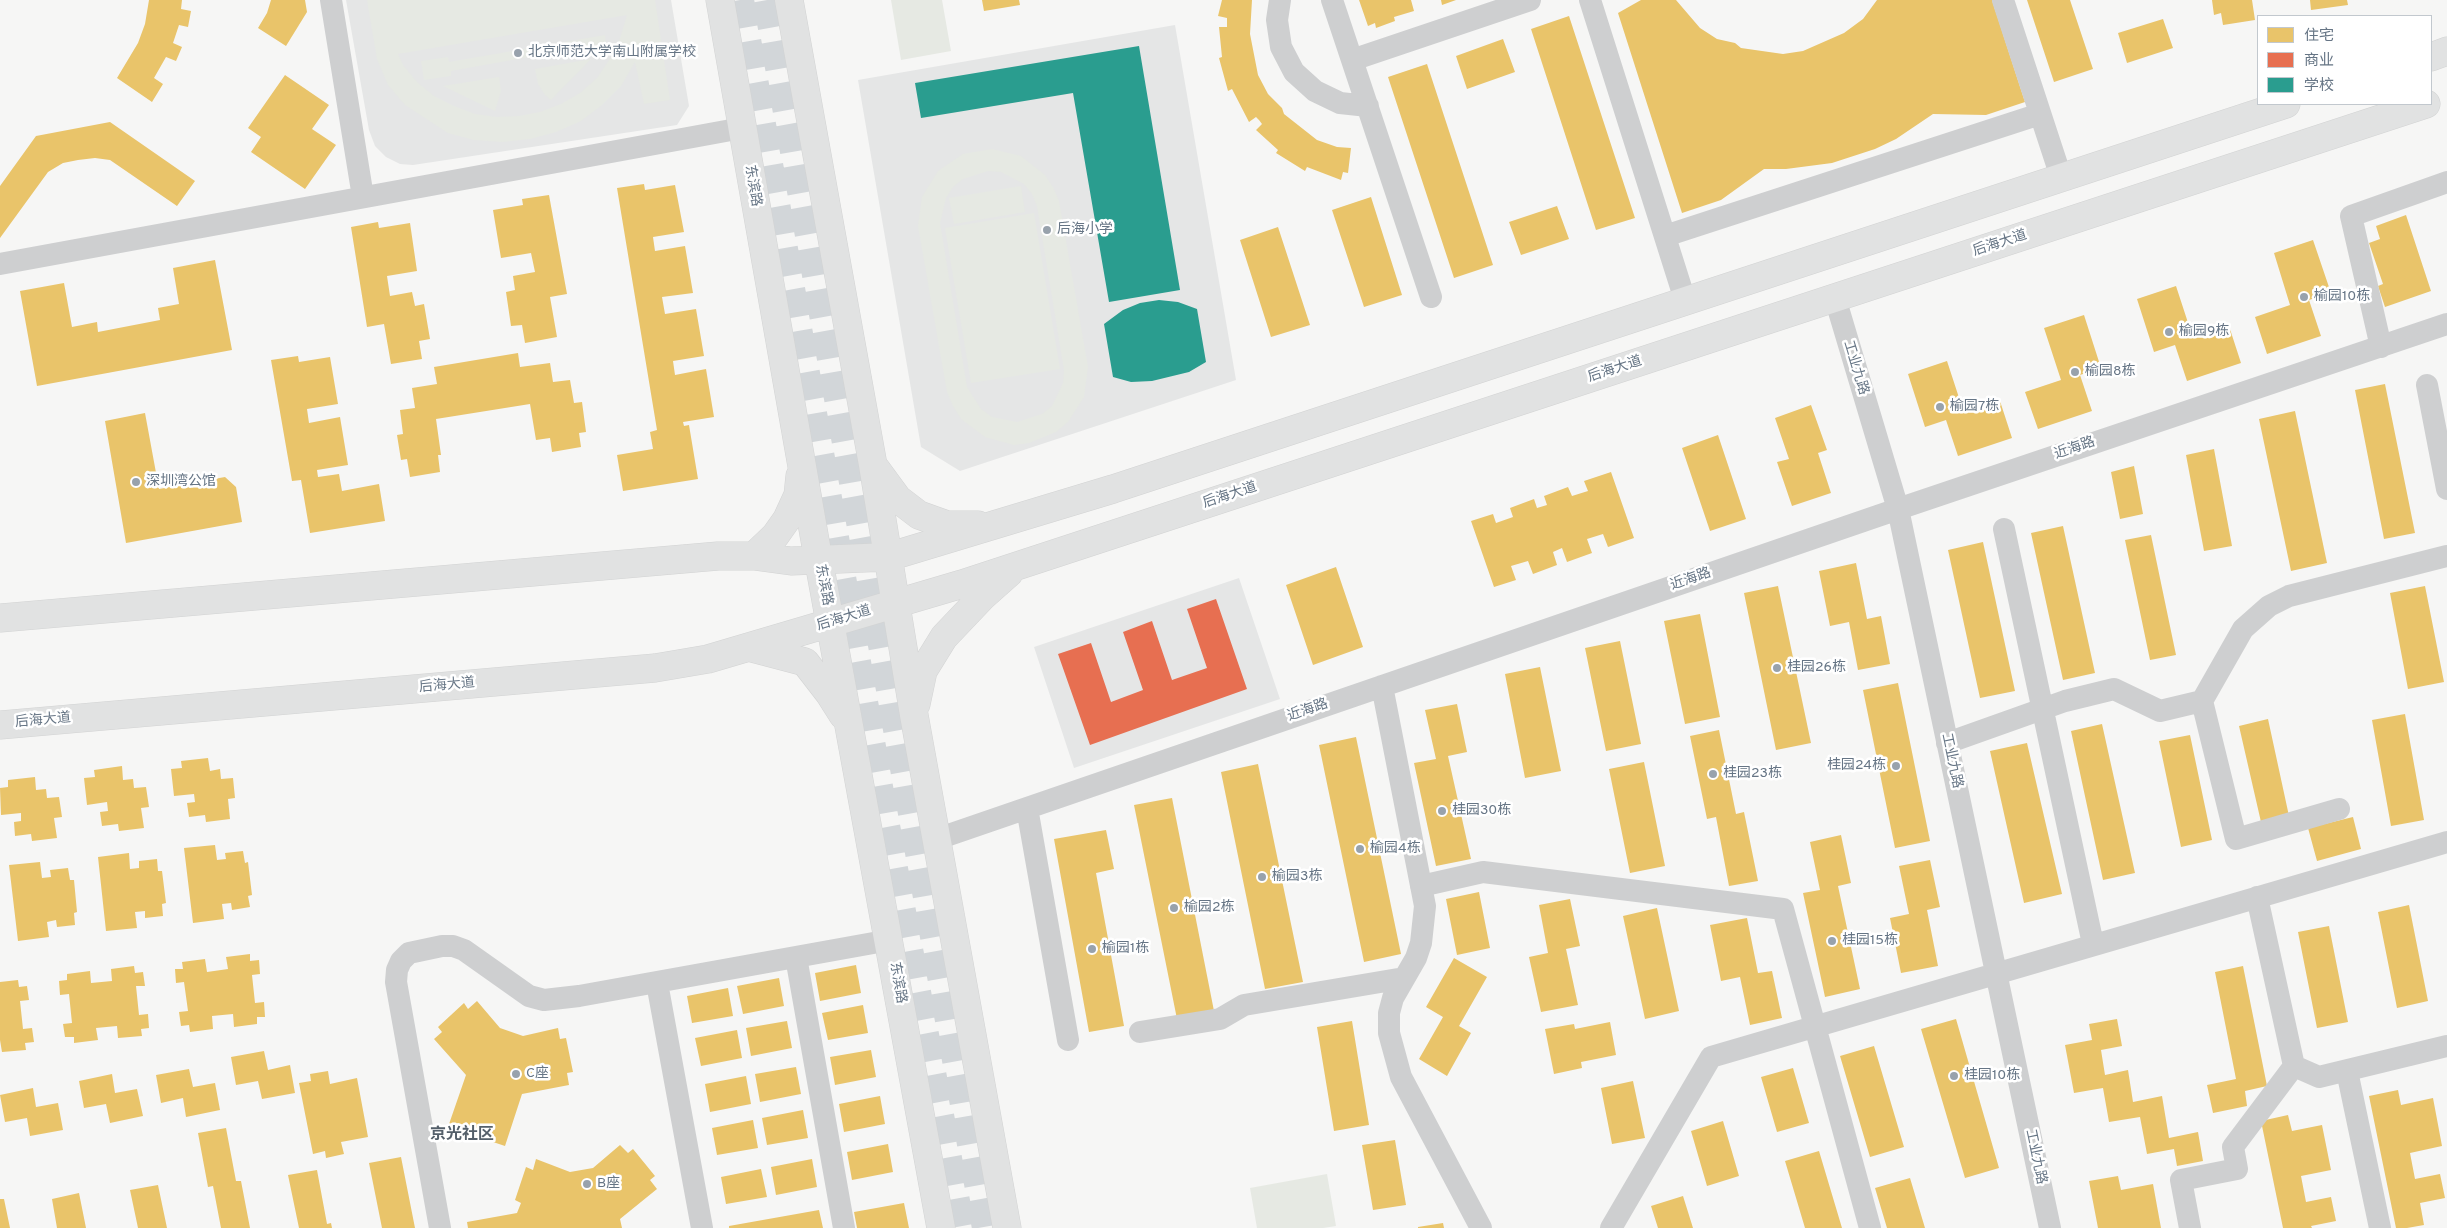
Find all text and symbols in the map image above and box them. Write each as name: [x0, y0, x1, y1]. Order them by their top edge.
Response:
legend: [2257, 15, 2432, 105]
text: 住宅: [2304, 27, 2334, 46]
place label: 北京师范大学南山附属学校: [528, 45, 696, 61]
marker: 北京师范大学南山附属学校: [512, 47, 524, 59]
text: 商业: [2304, 52, 2334, 71]
text: 学校: [2304, 77, 2334, 96]
street label: 东滨路: [740, 164, 764, 208]
place label: 后海小学: [1057, 222, 1113, 238]
marker: 后海小学: [1041, 224, 1053, 236]
street label: 后海大道: [1971, 227, 2029, 261]
place label: 榆园10栋: [2314, 289, 2370, 305]
marker: 榆园10栋: [2298, 291, 2310, 303]
place label: 榆园9栋: [2179, 324, 2229, 340]
marker: 榆园9栋: [2163, 326, 2175, 338]
street label: 工业九路: [1839, 339, 1871, 397]
street label: 后海大道: [1586, 353, 1644, 387]
place label: 榆园8栋: [2085, 364, 2136, 380]
marker: 榆园8栋: [2069, 366, 2081, 378]
place label: 榆园7栋: [1950, 399, 1999, 415]
marker: 榆园7栋: [1934, 401, 1946, 413]
street label: 近海路: [2052, 434, 2098, 464]
place label: 深圳湾公馆: [146, 474, 216, 490]
marker: 深圳湾公馆: [130, 476, 142, 488]
street label: 后海大道: [1201, 479, 1259, 513]
street label: 东滨路: [811, 563, 835, 607]
street label: 近海路: [1668, 565, 1714, 595]
street label: 后海大道: [815, 603, 873, 635]
place label: 桂园26栋: [1787, 660, 1846, 676]
marker: 桂园26栋: [1771, 662, 1783, 674]
street label: 后海大道: [418, 675, 476, 697]
street label: 近海路: [1285, 696, 1331, 726]
street label: 后海大道: [14, 710, 72, 732]
street label: 工业九路: [1937, 732, 1965, 790]
place label: 桂园24栋: [1827, 758, 1886, 774]
marker: 桂园24栋: [1890, 760, 1902, 772]
place label: 桂园23栋: [1723, 766, 1782, 782]
marker: 桂园23栋: [1707, 768, 1719, 780]
place label: 桂园30栋: [1452, 803, 1511, 819]
marker: 桂园30栋: [1436, 805, 1448, 817]
place label: 榆园4栋: [1370, 841, 1421, 857]
marker: 榆园4栋: [1354, 843, 1366, 855]
place label: 榆园3栋: [1272, 869, 1322, 885]
marker: 榆园3栋: [1256, 871, 1268, 883]
place label: 榆园2栋: [1184, 900, 1235, 916]
marker: 榆园2栋: [1168, 902, 1180, 914]
place label: 桂园15栋: [1842, 933, 1898, 949]
marker: 桂园15栋: [1826, 935, 1838, 947]
place label: 榆园1栋: [1102, 941, 1149, 957]
marker: 榆园1栋: [1086, 943, 1098, 955]
street label: 东滨路: [885, 961, 909, 1005]
place label: C座: [526, 1066, 549, 1082]
marker: C座: [510, 1068, 522, 1080]
place label: 桂园10栋: [1964, 1068, 2020, 1084]
marker: 桂园10栋: [1948, 1070, 1960, 1082]
district label: 京光社区: [430, 1126, 494, 1146]
street label: 工业九路: [2021, 1128, 2049, 1186]
place label: B座: [597, 1176, 620, 1192]
marker: B座: [581, 1178, 593, 1190]

